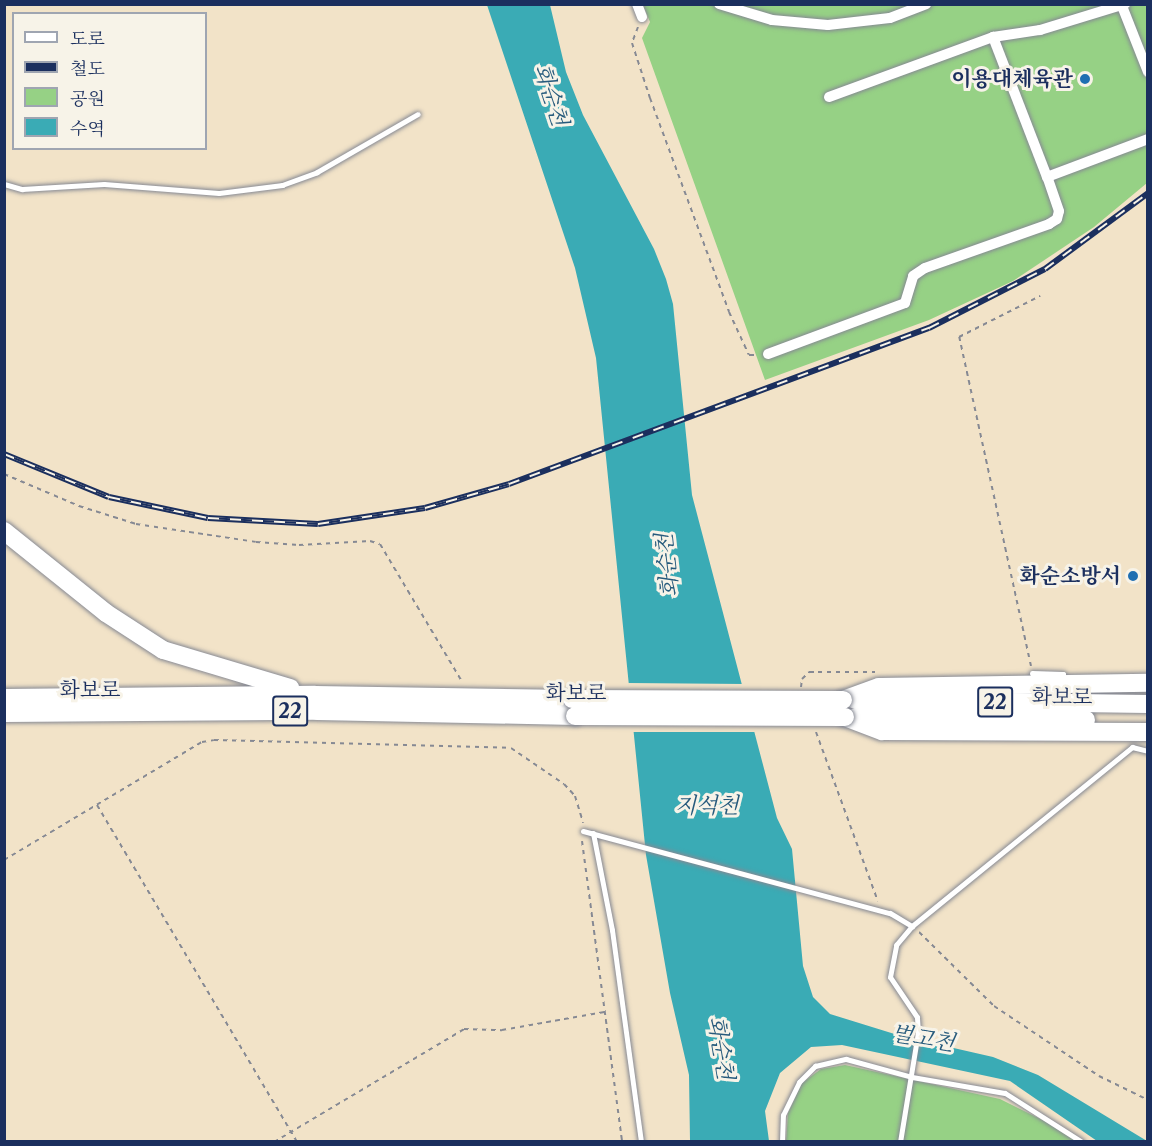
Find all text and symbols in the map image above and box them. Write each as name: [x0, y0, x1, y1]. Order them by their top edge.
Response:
legend: [12, 12, 207, 150]
text: 도로: [70, 28, 105, 50]
text: 철도: [70, 58, 105, 80]
water label: 화순천: [529, 61, 573, 129]
place label: 이용대체육관: [951, 66, 1073, 92]
marker: 이용대체육관: [1078, 72, 1092, 86]
text: 공원: [70, 88, 105, 110]
text: 수역: [70, 118, 105, 140]
water label: 화순천: [651, 532, 683, 598]
place label: 화순소방서: [1020, 563, 1121, 589]
marker: 화순소방서: [1126, 569, 1140, 583]
street label: 화보로: [60, 677, 120, 703]
street label: 화보로: [546, 680, 606, 706]
street label: 화보로: [1031, 684, 1093, 710]
road number: 22: [977, 685, 1013, 719]
road number: 22: [272, 694, 308, 728]
water label: 지석천: [675, 793, 739, 819]
water label: 화순천: [703, 1014, 739, 1082]
water label: 벌고천: [889, 1019, 957, 1057]

